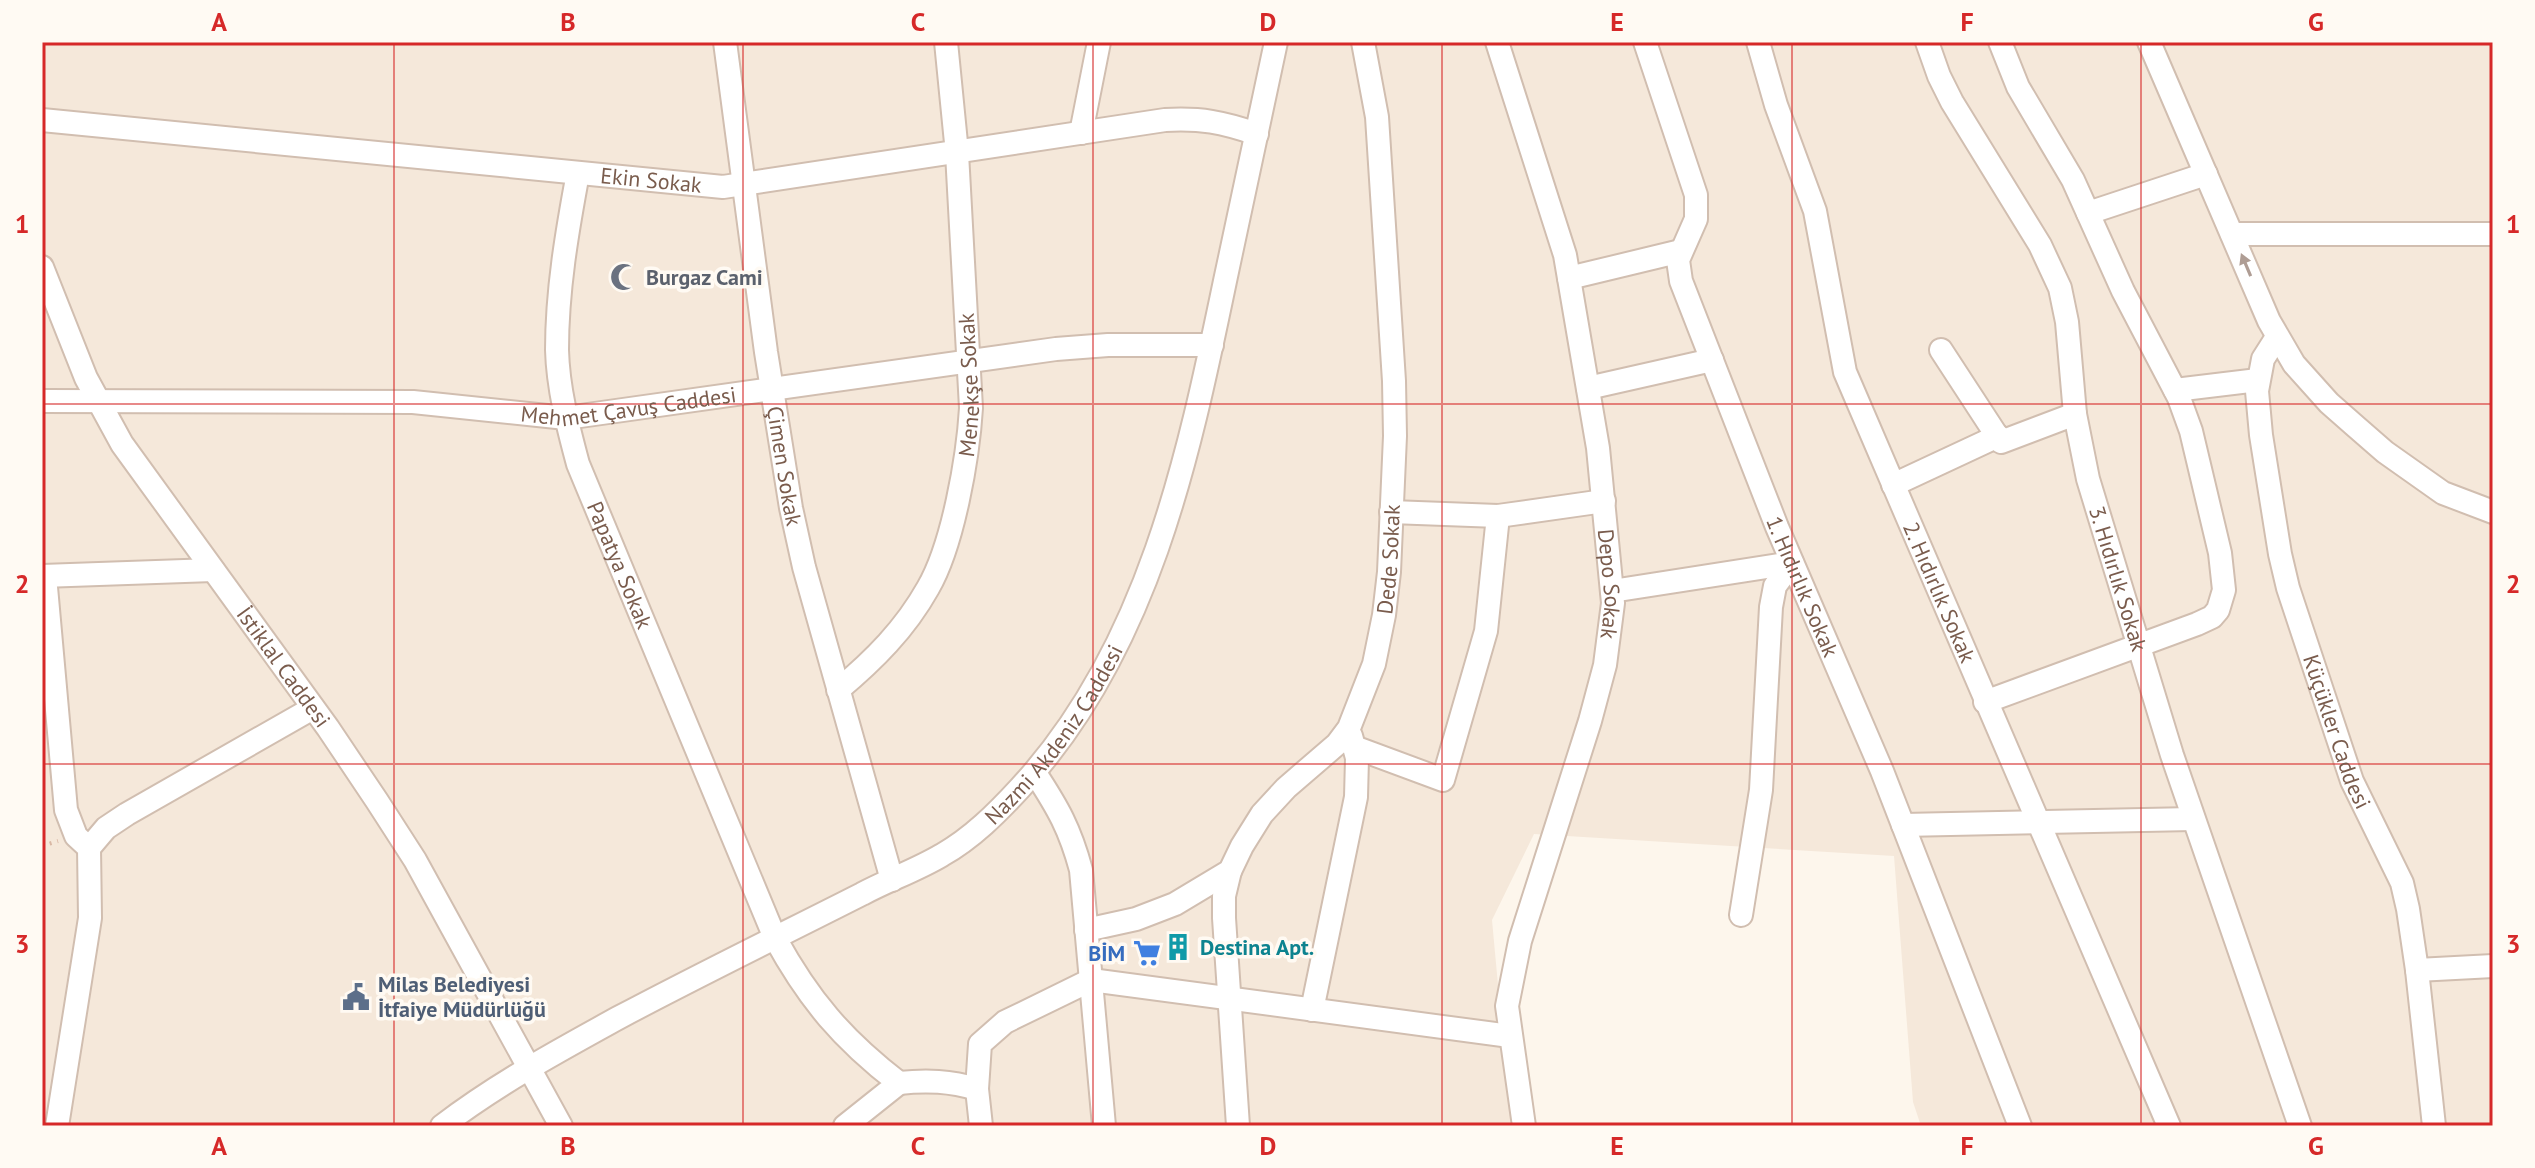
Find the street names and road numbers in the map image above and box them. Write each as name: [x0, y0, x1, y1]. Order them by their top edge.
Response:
street label: Ekin Sokak: [599, 161, 703, 199]
street label: Menekşe Sokak: [952, 312, 985, 459]
street label: Mehmet Çavuş Caddesi: [519, 380, 738, 433]
street label: Çimen Sokak: [761, 404, 809, 529]
street label: Papatya Sokak: [581, 497, 659, 633]
street label: Dede Sokak: [1370, 503, 1406, 616]
street label: 3. Hıdırlık Sokak: [2083, 503, 2154, 655]
street label: 1. Hıdırlık Sokak: [1760, 512, 1845, 661]
street label: 2. Hıdırlık Sokak: [1897, 518, 1982, 667]
street label: Depo Sokak: [1592, 528, 1627, 641]
street label: İstiklal Caddesi: [231, 601, 337, 733]
street label: Nazmi Akdeniz Caddesi: [979, 640, 1129, 830]
street label: Küçükler Caddesi: [2297, 651, 2377, 813]

